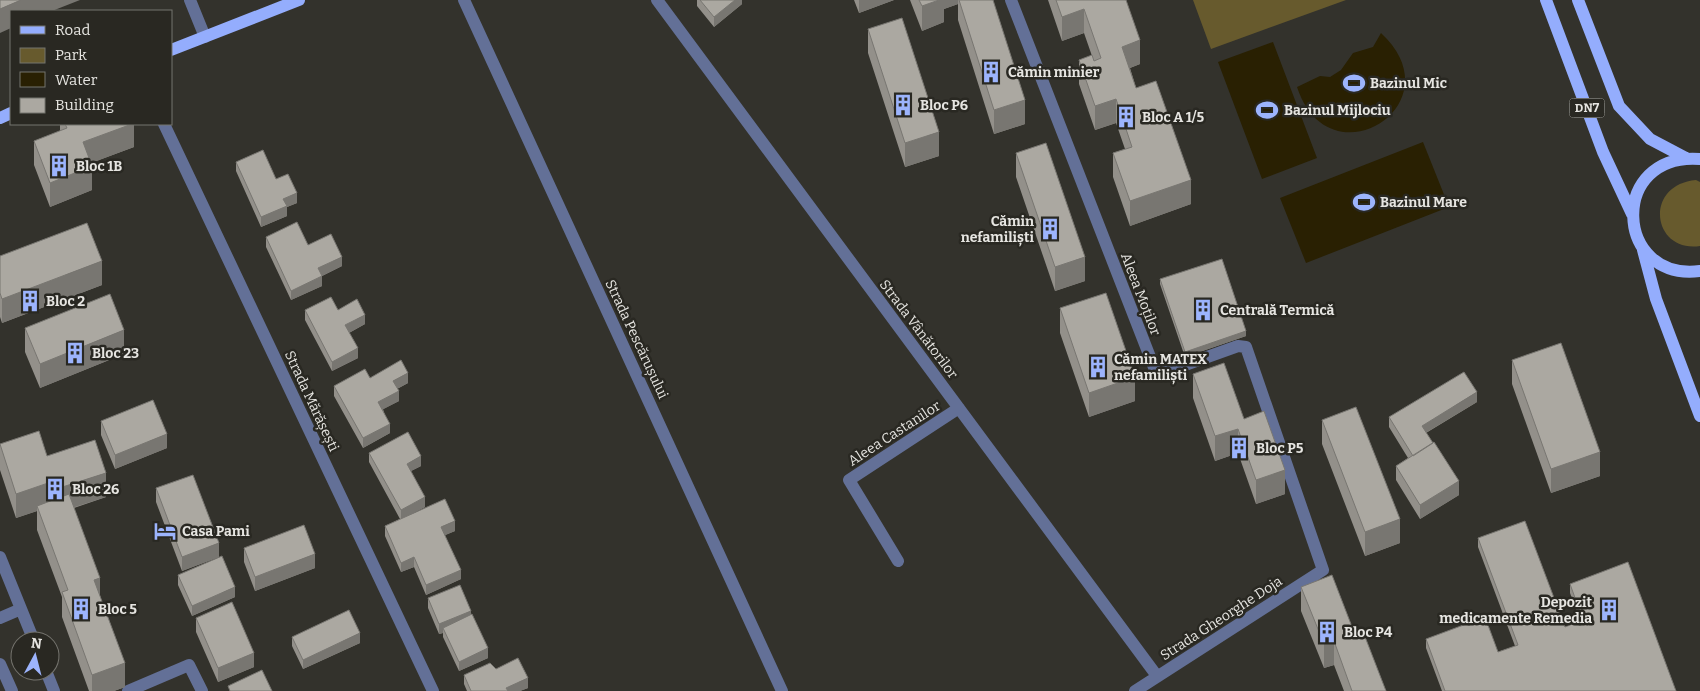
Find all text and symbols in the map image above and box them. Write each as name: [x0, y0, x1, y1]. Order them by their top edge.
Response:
legend: [10, 10, 172, 125]
text: Road: [55, 21, 90, 39]
text: Park: [55, 46, 87, 64]
building icon: Cămin minier: [978, 59, 1004, 85]
place label: Cămin minier: [1008, 64, 1100, 81]
sports icon: Bazinul Mic: [1341, 70, 1367, 96]
text: Water: [55, 71, 98, 89]
place label: Bazinul Mic: [1370, 75, 1447, 92]
building icon: Bloc P6: [890, 92, 916, 118]
text: Building: [55, 96, 114, 114]
place label: Bloc P6: [920, 97, 968, 114]
sports icon: Bazinul Mijlociu: [1254, 97, 1280, 123]
road number: DN7: [1570, 99, 1604, 118]
place label: Bazinul Mijlociu: [1284, 102, 1391, 119]
building icon: Bloc A 1/5: [1113, 104, 1139, 130]
place label: Bloc A 1/5: [1142, 109, 1205, 126]
building icon: Bloc 1B: [46, 153, 72, 179]
place label: Bloc 1B: [76, 158, 122, 175]
sports icon: Bazinul Mare: [1351, 189, 1377, 215]
place label: Bazinul Mare: [1380, 194, 1467, 211]
place label: Cămin nefamiliști: [961, 213, 1035, 247]
building icon: Cămin nefamiliști: [1037, 216, 1063, 242]
street label: Aleea Moților: [1116, 250, 1164, 338]
street label: Strada Pescărușului: [601, 277, 672, 402]
street label: Strada Vânătorilor: [876, 277, 961, 382]
building icon: Bloc 2: [17, 288, 43, 314]
place label: Bloc 2: [46, 293, 85, 310]
building icon: Centrală Termică: [1190, 297, 1216, 323]
place label: Centrală Termică: [1220, 302, 1334, 319]
building icon: Bloc 23: [62, 340, 88, 366]
place label: Bloc 23: [92, 345, 139, 362]
street label: Strada Mărășești: [280, 348, 342, 455]
place label: Cămin MATEX nefamiliști: [1114, 351, 1207, 385]
building icon: Cămin MATEX nefamiliști: [1085, 354, 1111, 380]
street label: Aleea Castanilor: [845, 397, 944, 470]
building icon: Bloc P5: [1226, 435, 1252, 461]
place label: Bloc P5: [1256, 440, 1304, 457]
building icon: Bloc 26: [42, 476, 68, 502]
place label: Bloc 26: [72, 481, 119, 498]
hotel icon: Casa Pami: [152, 518, 178, 544]
place label: Casa Pami: [182, 523, 250, 540]
street label: Strada Gheorghe Doja: [1157, 572, 1286, 664]
place label: Depozit medicamente Remedia: [1439, 594, 1592, 627]
building icon: Bloc 5: [68, 596, 94, 622]
building icon: Depozit medicamente Remedia: [1596, 597, 1622, 623]
place label: Bloc 5: [98, 601, 137, 618]
building icon: Bloc P4: [1314, 619, 1340, 645]
place label: Bloc P4: [1344, 624, 1393, 641]
north arrow: [10, 631, 60, 681]
text: N: [30, 634, 43, 653]

